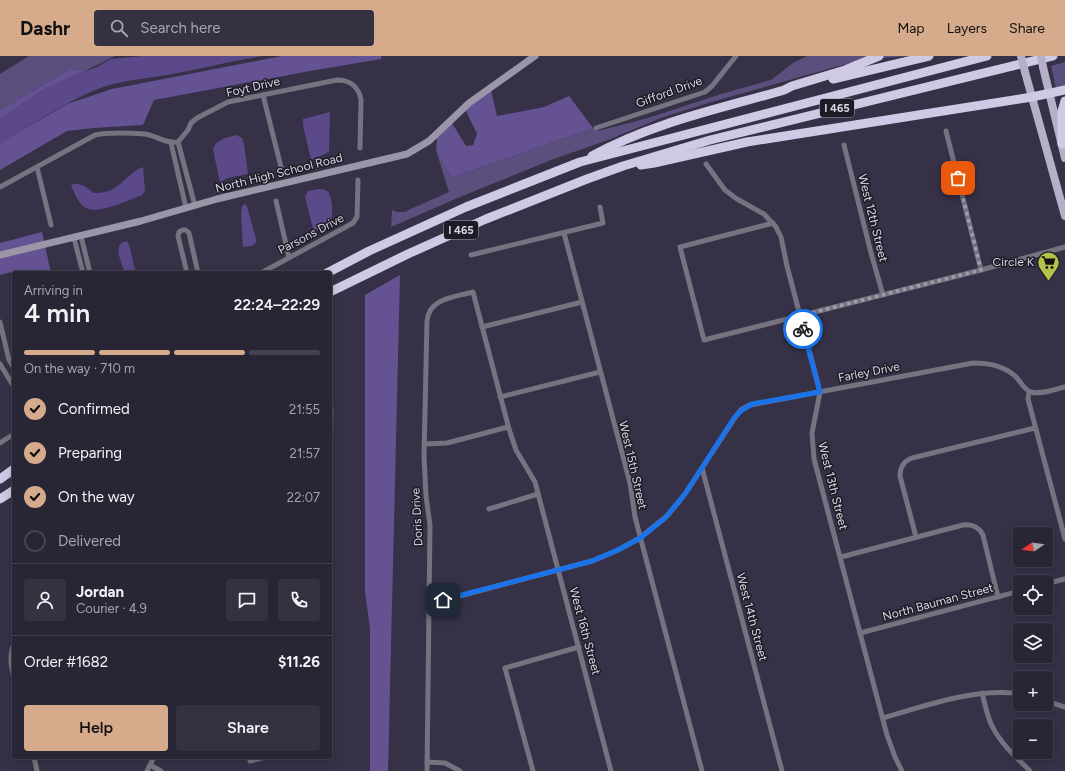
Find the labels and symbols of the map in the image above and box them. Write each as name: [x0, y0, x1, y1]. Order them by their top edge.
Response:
street label: Gifford Drive: [634, 73, 704, 110]
street label: Foyt Drive: [225, 74, 282, 100]
road number: I 465: [820, 99, 854, 117]
street label: North High School Road: [214, 150, 344, 196]
pin: [941, 161, 975, 195]
street label: West 12th Street: [855, 173, 891, 264]
street label: Parsons Drive: [276, 211, 347, 257]
road number: I 465: [444, 221, 478, 239]
supermarket icon: Circle K: [1036, 249, 1062, 282]
place label: Circle K: [993, 255, 1035, 269]
courier: [783, 309, 823, 349]
street label: Farley Drive: [837, 359, 902, 385]
street label: West 15th Street: [616, 419, 650, 511]
street label: West 13th Street: [815, 441, 851, 532]
street label: Doris Drive: [408, 487, 426, 547]
north arrow: [1013, 527, 1053, 567]
street label: West 14th Street: [733, 571, 771, 663]
street label: North Bauman Street: [881, 580, 995, 624]
pin: [426, 583, 460, 617]
street label: West 16th Street: [567, 586, 604, 677]

